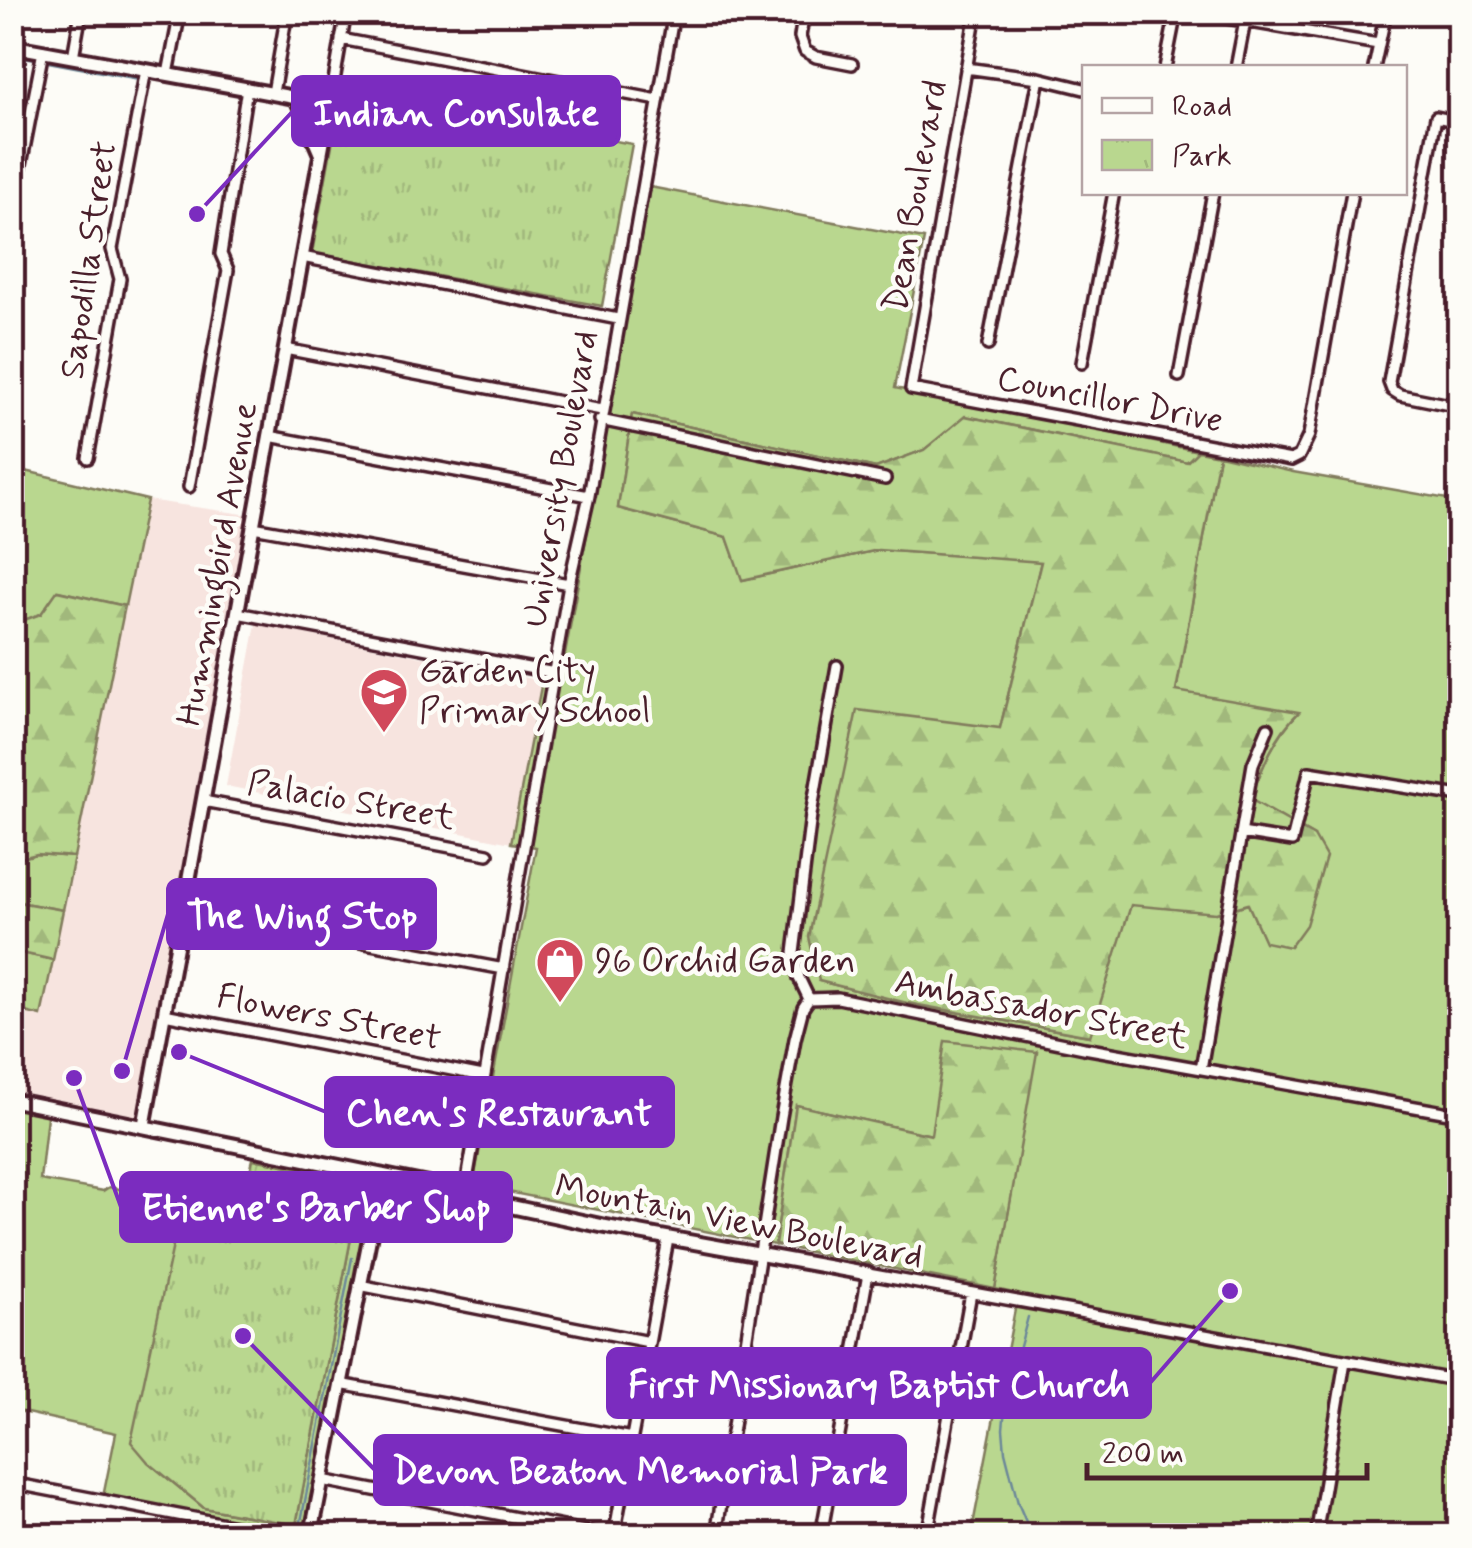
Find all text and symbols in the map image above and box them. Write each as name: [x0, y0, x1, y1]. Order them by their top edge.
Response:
legend: [1082, 65, 1407, 195]
callout: Indian Consulate: [293, 77, 619, 145]
street label: Dean Boulevard: [873, 77, 959, 315]
text: Road: [1172, 87, 1232, 126]
text: Indian Consulate: [313, 90, 599, 139]
text: Park: [1172, 137, 1232, 176]
street label: Sapodilla Street: [50, 138, 128, 382]
street label: University Boulevard: [512, 327, 610, 631]
street label: Councillor Drive: [993, 356, 1227, 444]
street label: Hummingbird Avenue: [167, 398, 273, 730]
place label: Garden City Primary School: [419, 649, 650, 735]
school or university icon: Garden City Primary School: [358, 666, 410, 734]
street label: Palacio Street: [244, 760, 459, 842]
callout: The Wing Stop: [168, 880, 435, 948]
text: The Wing Stop: [186, 893, 418, 947]
shop icon: 96 Orchid Garden: [534, 936, 586, 1004]
place label: 96 Orchid Garden: [595, 939, 855, 985]
street label: Ambassador Street: [891, 959, 1192, 1061]
street label: Flowers Street: [213, 974, 445, 1062]
callout: Chen's Restaurant: [326, 1078, 673, 1146]
text: Chen's Restaurant: [346, 1090, 652, 1139]
street label: Mountain View Boulevard: [551, 1164, 927, 1280]
callout: Etienne's Barber Shop: [121, 1173, 511, 1241]
text: Etienne's Barber Shop: [141, 1185, 491, 1234]
callout: First Missionary Baptist Church: [608, 1349, 1150, 1417]
text: First Missionary Baptist Church: [628, 1362, 1130, 1411]
scale bar: [1087, 1418, 1367, 1480]
text: 200 m: [1102, 1435, 1184, 1474]
callout: Devon Beaton Memorial Park: [375, 1436, 905, 1504]
text: Devon Beaton Memorial Park: [392, 1448, 888, 1497]

